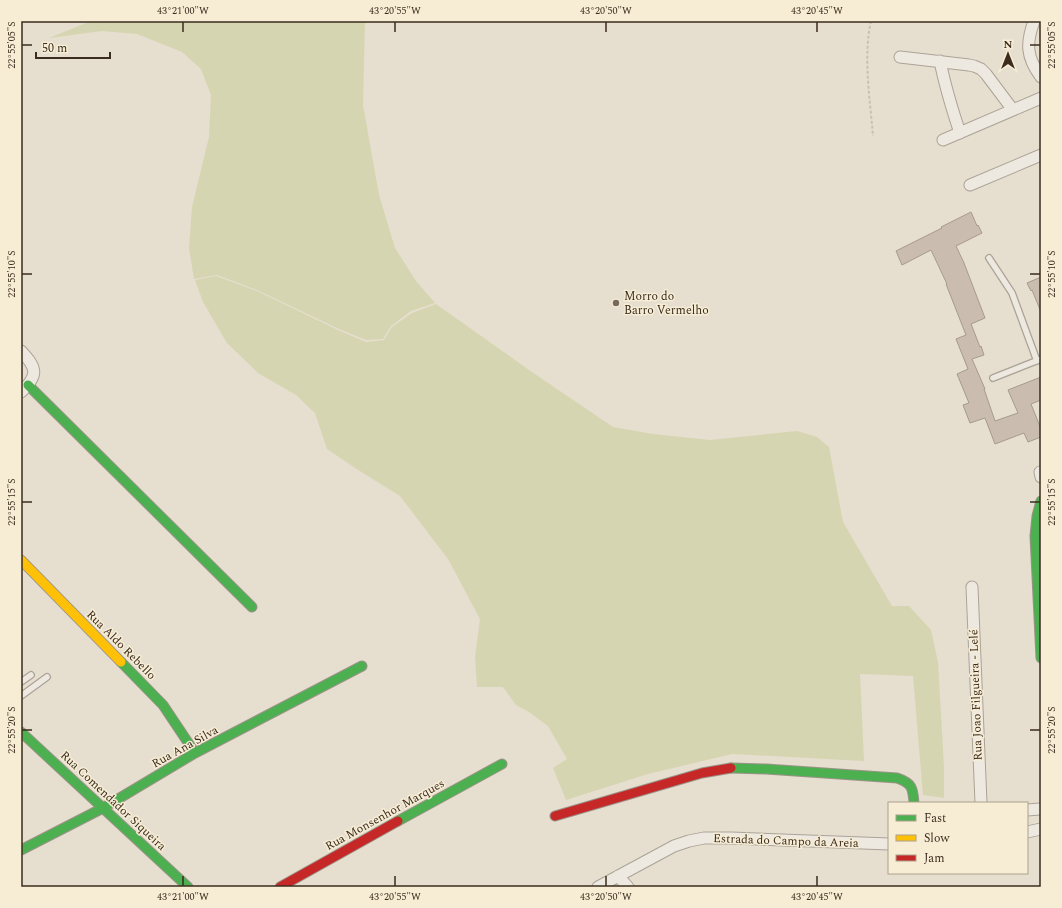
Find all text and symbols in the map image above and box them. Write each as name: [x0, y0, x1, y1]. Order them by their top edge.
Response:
text: 43°21'00"W: [157, 3, 209, 19]
text: 43°20'55"W: [369, 3, 421, 19]
text: 43°20'50"W: [580, 3, 632, 19]
text: 43°20'45"W: [791, 3, 843, 19]
text: 22°55'05"S: [4, 21, 20, 69]
text: 22°55'05"S: [1044, 21, 1060, 69]
scale bar: [36, 34, 110, 60]
north arrow: [988, 34, 1028, 74]
text: N: [1004, 36, 1013, 53]
text: 50 m: [42, 39, 67, 58]
text: 22°55'10"S: [4, 250, 20, 298]
text: 22°55'10"S: [1044, 250, 1060, 298]
place label: Morro do Barro Vermelho: [624, 287, 709, 320]
marker: Morro do Barro Vermelho: [611, 298, 621, 308]
text: 22°55'15"S: [4, 478, 20, 526]
text: 22°55'15"S: [1044, 478, 1060, 526]
street label: Rua Aldo Rebello: [82, 606, 160, 684]
street label: Rua Joao Filgueira - Lelé: [964, 629, 988, 761]
text: 22°55'20"S: [4, 706, 20, 754]
text: 22°55'20"S: [1044, 706, 1060, 754]
street label: Rua Ana Silva: [148, 721, 222, 773]
street label: Rua Comendador Siqueira: [56, 747, 170, 856]
street label: Rua Monsenhor Marques: [322, 774, 448, 856]
legend: [888, 802, 1028, 874]
text: Fast: [924, 809, 946, 828]
street label: Estrada do Campo da Areia: [713, 829, 859, 853]
text: Slow: [924, 829, 950, 848]
text: Jam: [924, 849, 945, 868]
text: 43°21'00"W: [157, 889, 209, 905]
text: 43°20'55"W: [369, 889, 421, 905]
text: 43°20'50"W: [580, 889, 632, 905]
text: 43°20'45"W: [791, 889, 843, 905]

